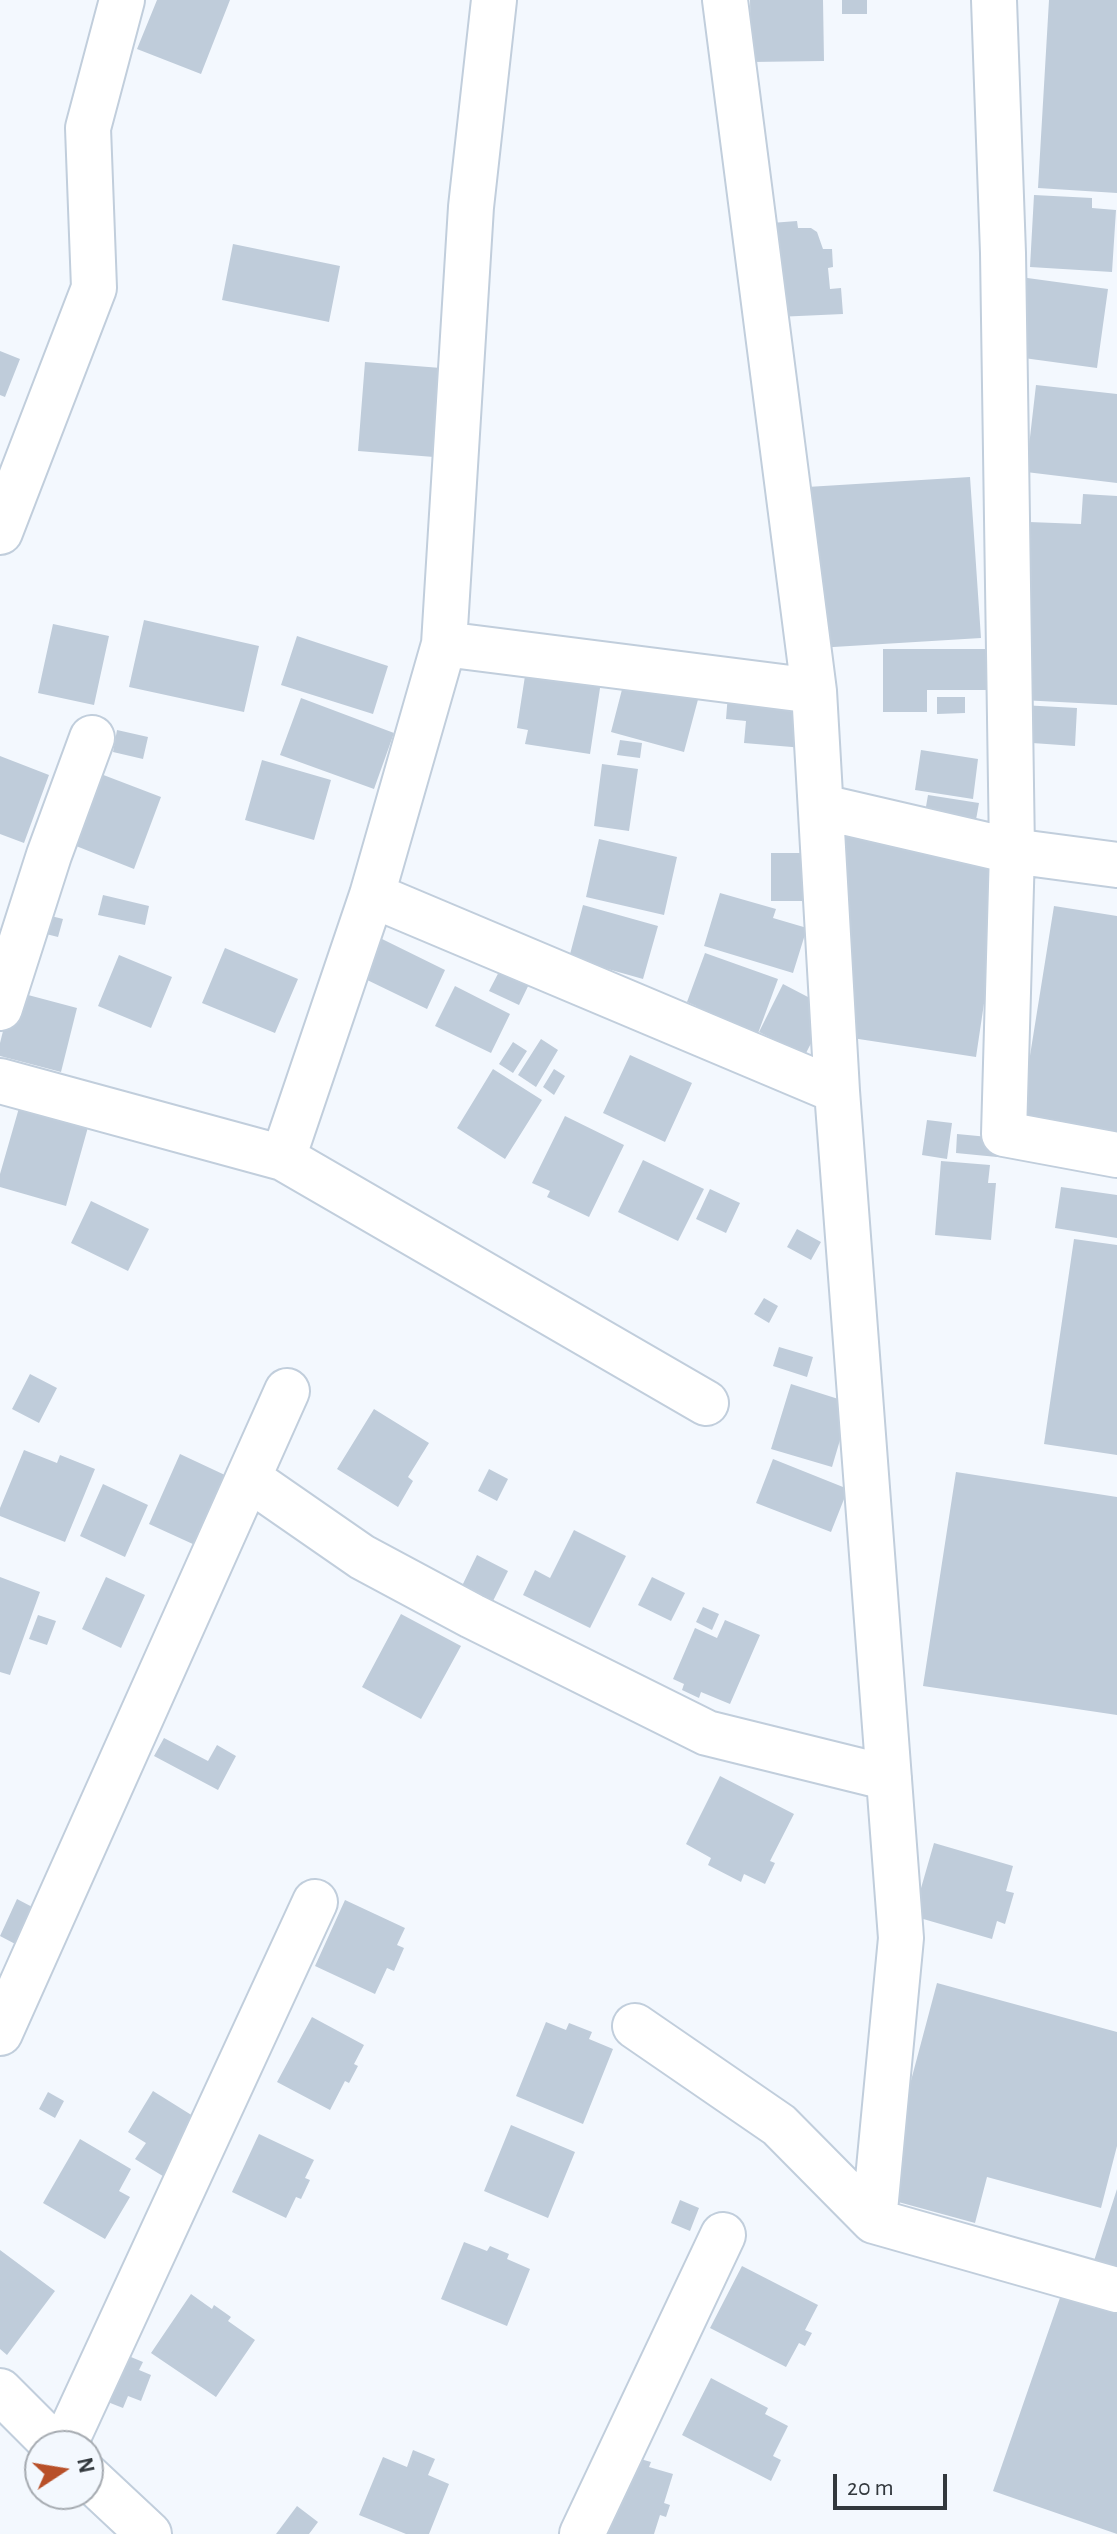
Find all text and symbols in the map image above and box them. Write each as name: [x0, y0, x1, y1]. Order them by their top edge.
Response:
north arrow: [24, 2430, 104, 2510]
text: N: [73, 2456, 98, 2475]
scale bar: [837, 2458, 951, 2508]
text: 20 m: [847, 2476, 894, 2500]

